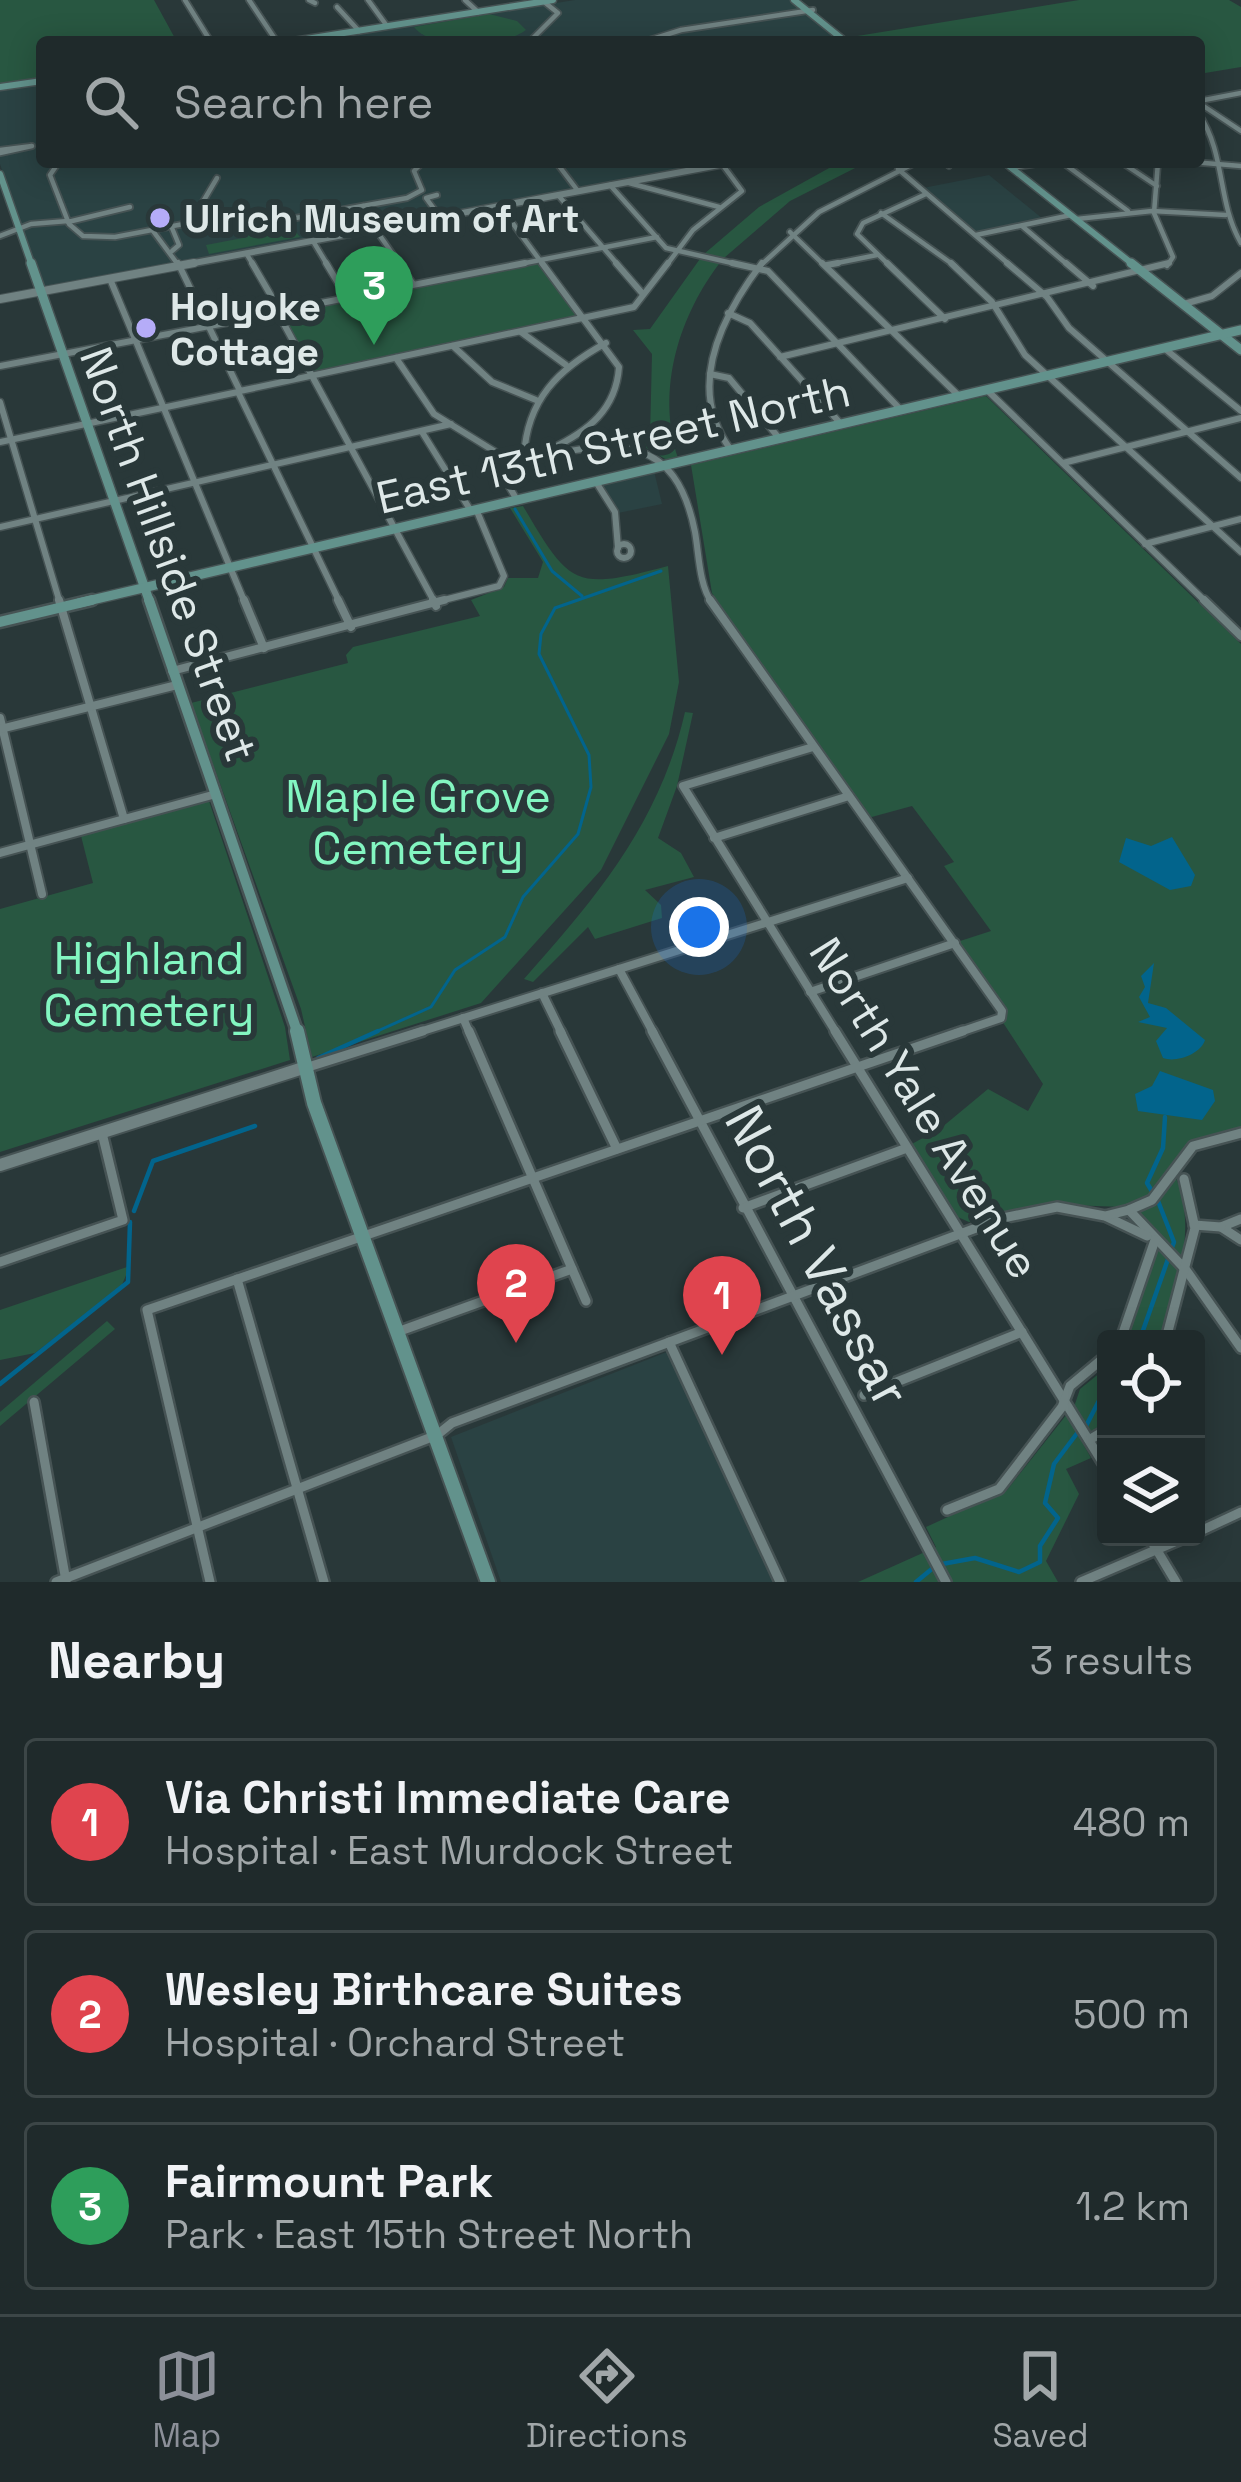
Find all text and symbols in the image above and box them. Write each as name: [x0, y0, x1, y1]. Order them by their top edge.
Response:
search box: [36, 36, 1205, 168]
icon: search: [78, 69, 144, 135]
text: Search here: [174, 74, 433, 131]
place label: Ulrich Museum of Art: [184, 194, 579, 243]
marker: Ulrich Museum of Art: [147, 205, 173, 231]
pin: 3: [335, 246, 413, 345]
place label: Holyoke Cottage: [170, 282, 321, 376]
marker: Holyoke Cottage: [133, 315, 159, 341]
street label: North Hillside Street: [67, 339, 270, 769]
street label: East 13th Street North: [371, 362, 855, 527]
park label: Maple Grove Cemetery: [285, 768, 551, 877]
your location: [669, 897, 729, 957]
street label: North Yale Avenue: [797, 927, 1052, 1289]
park label: Highland Cemetery: [43, 930, 255, 1039]
street label: North Vassar: [709, 1094, 926, 1419]
pin: 2: [477, 1244, 555, 1343]
pin: 1: [683, 1256, 761, 1355]
map controls: [1097, 1330, 1205, 1546]
button: locate: [1097, 1330, 1205, 1438]
button: layers: [1097, 1438, 1205, 1546]
text: Nearby: [48, 1628, 225, 1693]
text: 3 results: [1030, 1636, 1193, 1685]
text: Via Christi Immediate Care: [165, 1769, 731, 1826]
text: 1: [81, 1798, 99, 1847]
text: 480 m: [1073, 1798, 1190, 1847]
text: Hospital · East Murdock Street: [165, 1826, 734, 1875]
text: Wesley Birthcare Suites: [165, 1961, 683, 2018]
text: 2: [78, 1990, 102, 2039]
text: 500 m: [1073, 1990, 1190, 2039]
text: Hospital · Orchard Street: [165, 2018, 625, 2067]
text: Fairmount Park: [165, 2153, 493, 2210]
text: 3: [78, 2182, 102, 2231]
text: 1.2 km: [1076, 2182, 1190, 2231]
text: Park · East 15th Street North: [165, 2210, 693, 2259]
tab: Map: [152, 2343, 221, 2457]
tab: Directions: [526, 2343, 688, 2457]
tab: Saved: [992, 2343, 1089, 2457]

